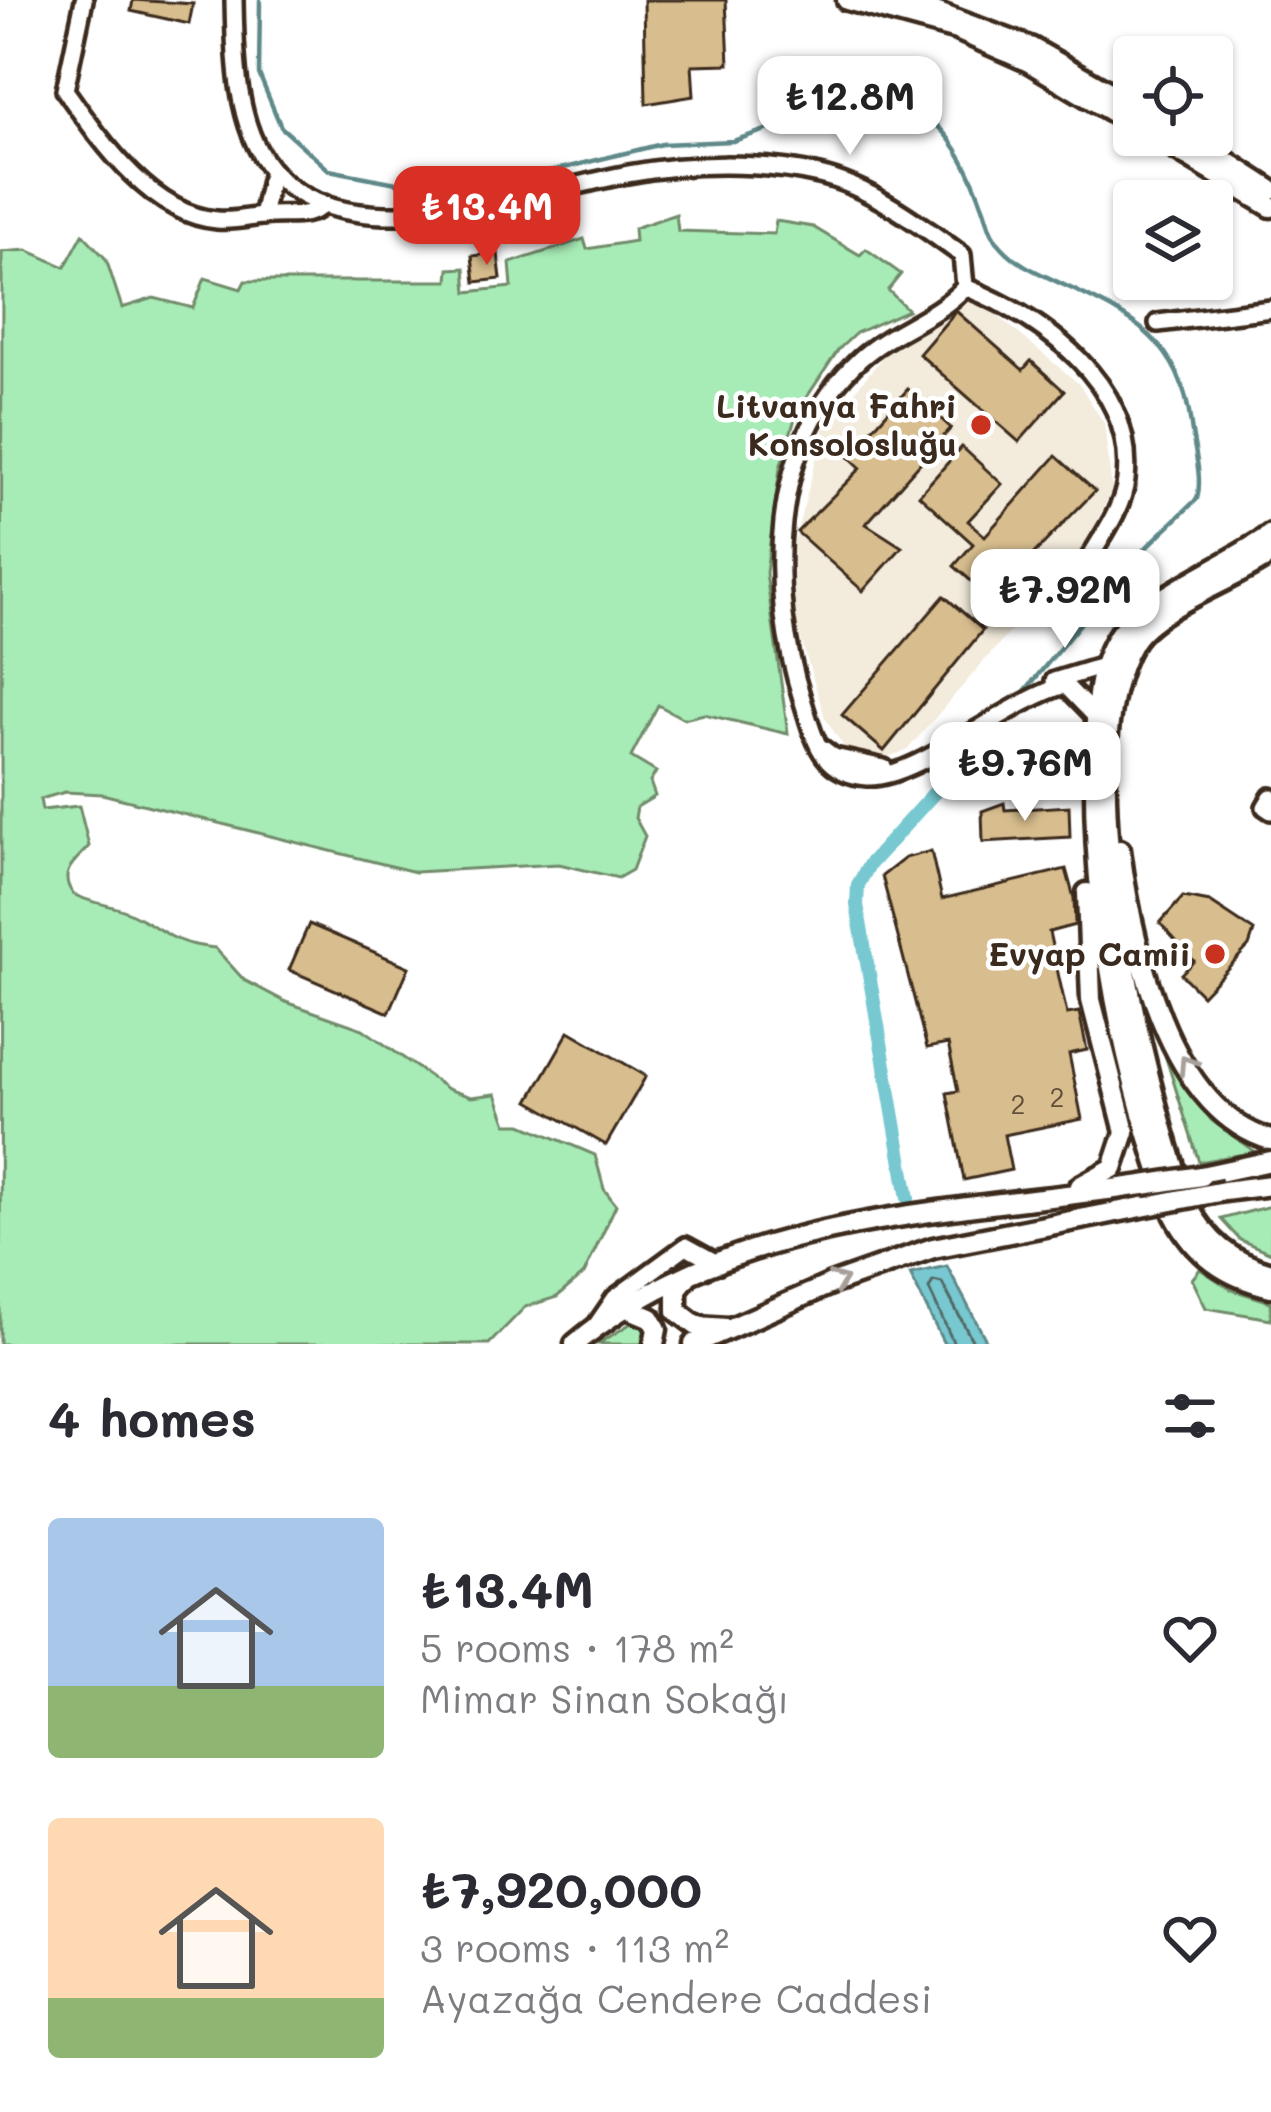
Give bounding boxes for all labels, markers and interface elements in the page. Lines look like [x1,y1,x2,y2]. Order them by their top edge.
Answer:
map controls [1113,36,1233,300]
button: locate [1113,36,1233,156]
pin: ₺12.8M [752,56,948,158]
text: ₺12.8M [784,69,916,120]
pin: ₺13.4M [389,166,585,268]
text: ₺13.4M [420,179,554,230]
button: layers [1113,180,1233,300]
place label: Litvanya Fahri Konsolosluğu [716,383,957,464]
marker: Litvanya Fahri Konsolosluğu [968,412,994,438]
pin: ₺7.92M [967,549,1163,651]
text: ₺7.92M [998,562,1132,613]
pin: ₺9.76M [927,722,1123,824]
text: ₺9.76M [957,735,1093,786]
place label: Evyap Camii [988,931,1191,975]
marker: Evyap Camii [1202,941,1228,967]
one-way arrow [1179,1055,1201,1077]
house number: 2 [1049,1079,1065,1114]
house number: 2 [1010,1086,1026,1121]
one-way arrow [828,1271,849,1295]
text: 4 homes [48,1383,256,1450]
icon: filters [1157,1383,1223,1449]
text: ₺13.4M [420,1554,594,1621]
icon: home [144,1566,288,1710]
icon: heart [1157,1605,1223,1671]
text: 5 rooms · 178 m² [420,1621,734,1672]
text: Mimar Sinan Sokağı [420,1672,789,1723]
text: ₺7,920,000 [420,1854,702,1921]
icon: home [144,1866,288,2010]
icon: heart [1157,1905,1223,1971]
text: 3 rooms · 113 m² [420,1921,729,1972]
text: Ayazağa Cendere Caddesi [420,1972,932,2023]

